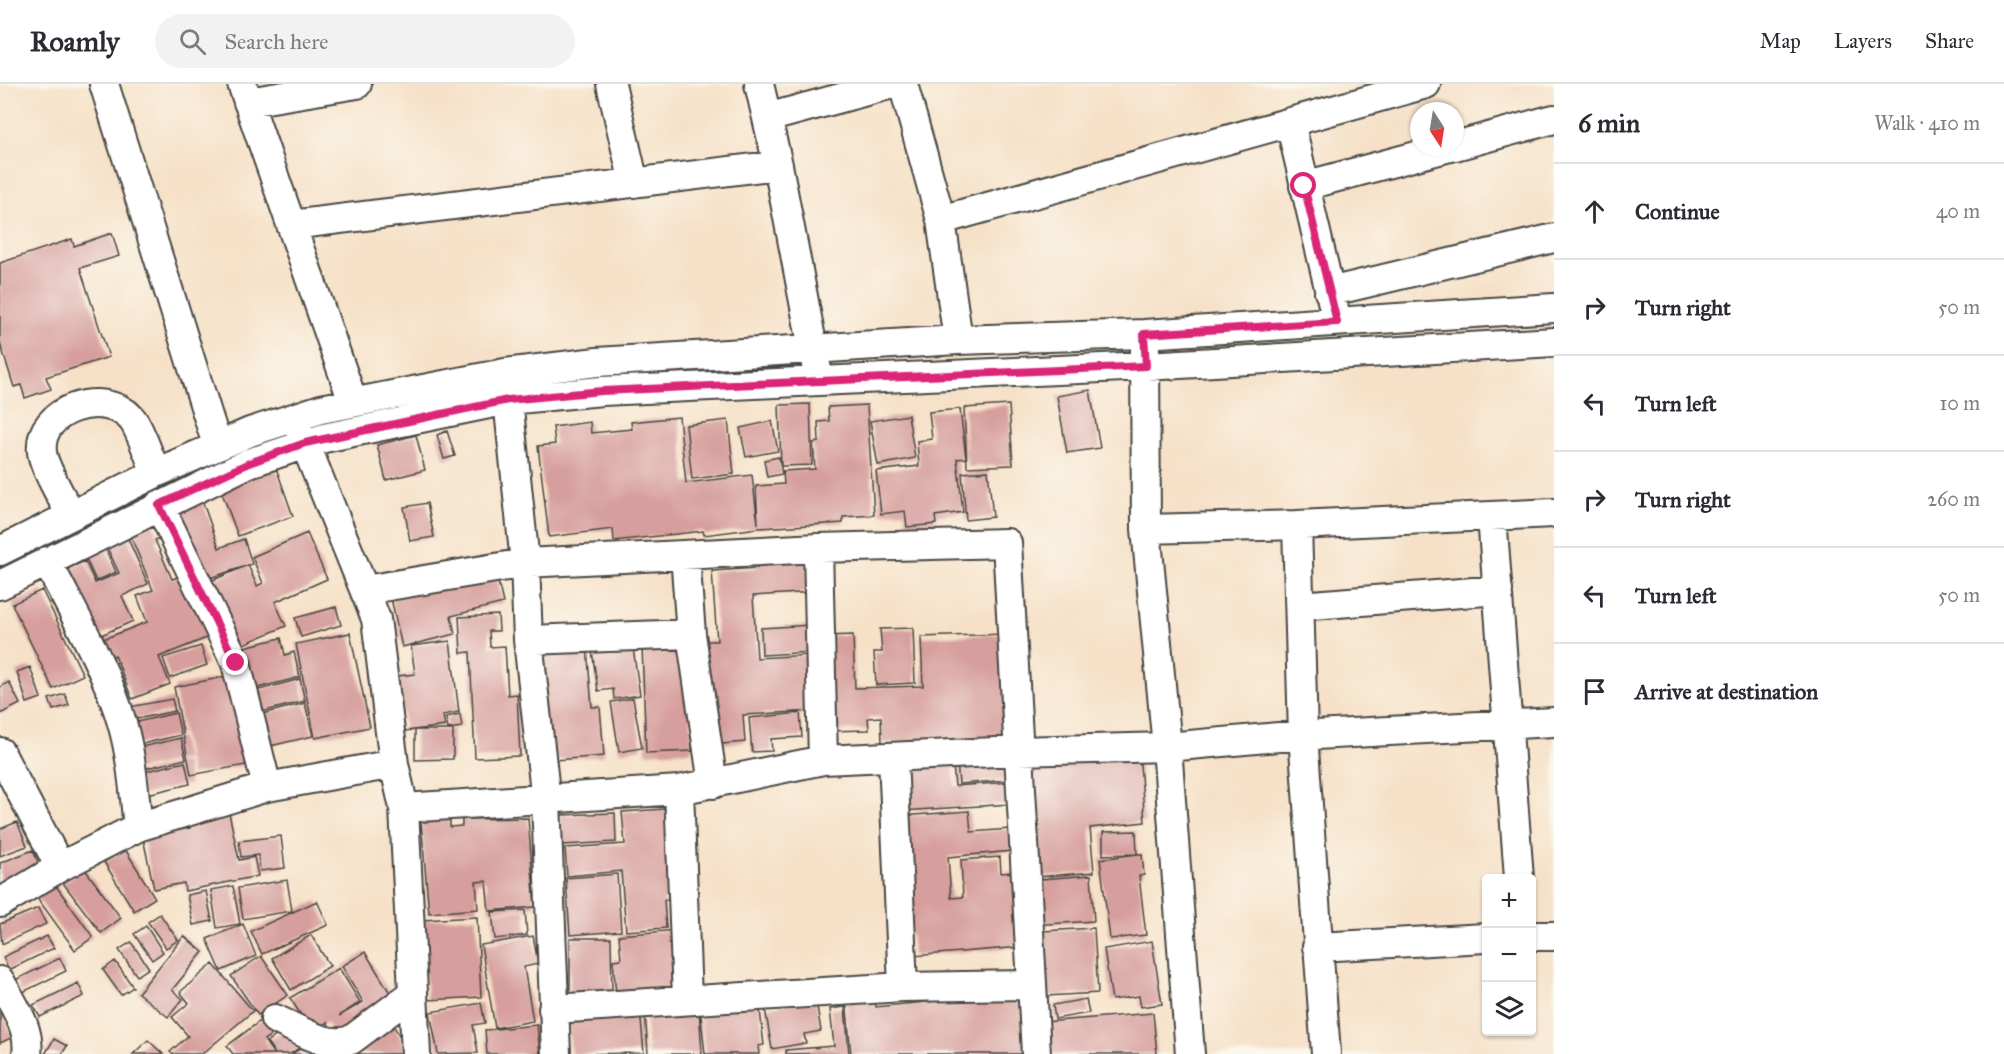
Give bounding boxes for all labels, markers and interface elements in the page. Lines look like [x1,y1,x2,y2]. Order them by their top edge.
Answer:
search box [155,14,575,68]
text: Roamly [30,24,119,59]
icon: search [176,25,209,58]
text: Search here [224,28,328,55]
text: Map [1760,28,1801,54]
text: Layers [1834,28,1892,54]
text: Share [1925,28,1974,54]
north arrow [1410,102,1464,156]
text: 6 min [1578,107,1640,139]
text: Walk · 410 m [1874,111,1980,135]
route start [1290,172,1316,198]
icon: ahead [1578,195,1611,228]
text: Continue [1635,198,1720,225]
text: 40 m [1936,199,1980,223]
icon: right [1578,291,1611,324]
text: Turn right [1635,294,1731,321]
text: 50 m [1938,295,1980,319]
icon: left [1578,387,1611,420]
text: Turn left [1635,390,1717,417]
text: 10 m [1939,391,1980,415]
icon: right [1578,483,1611,516]
text: Turn right [1635,486,1731,513]
text: 260 m [1927,487,1980,511]
icon: left [1578,579,1611,612]
text: Turn left [1635,582,1717,609]
text: 50 m [1938,583,1980,607]
route end [222,649,248,675]
icon: arrive [1578,675,1611,708]
text: Arrive at destination [1635,678,1818,705]
map controls [1482,874,1536,1036]
button: + [1482,874,1536,928]
button: − [1482,928,1536,982]
button: layers [1482,982,1536,1036]

